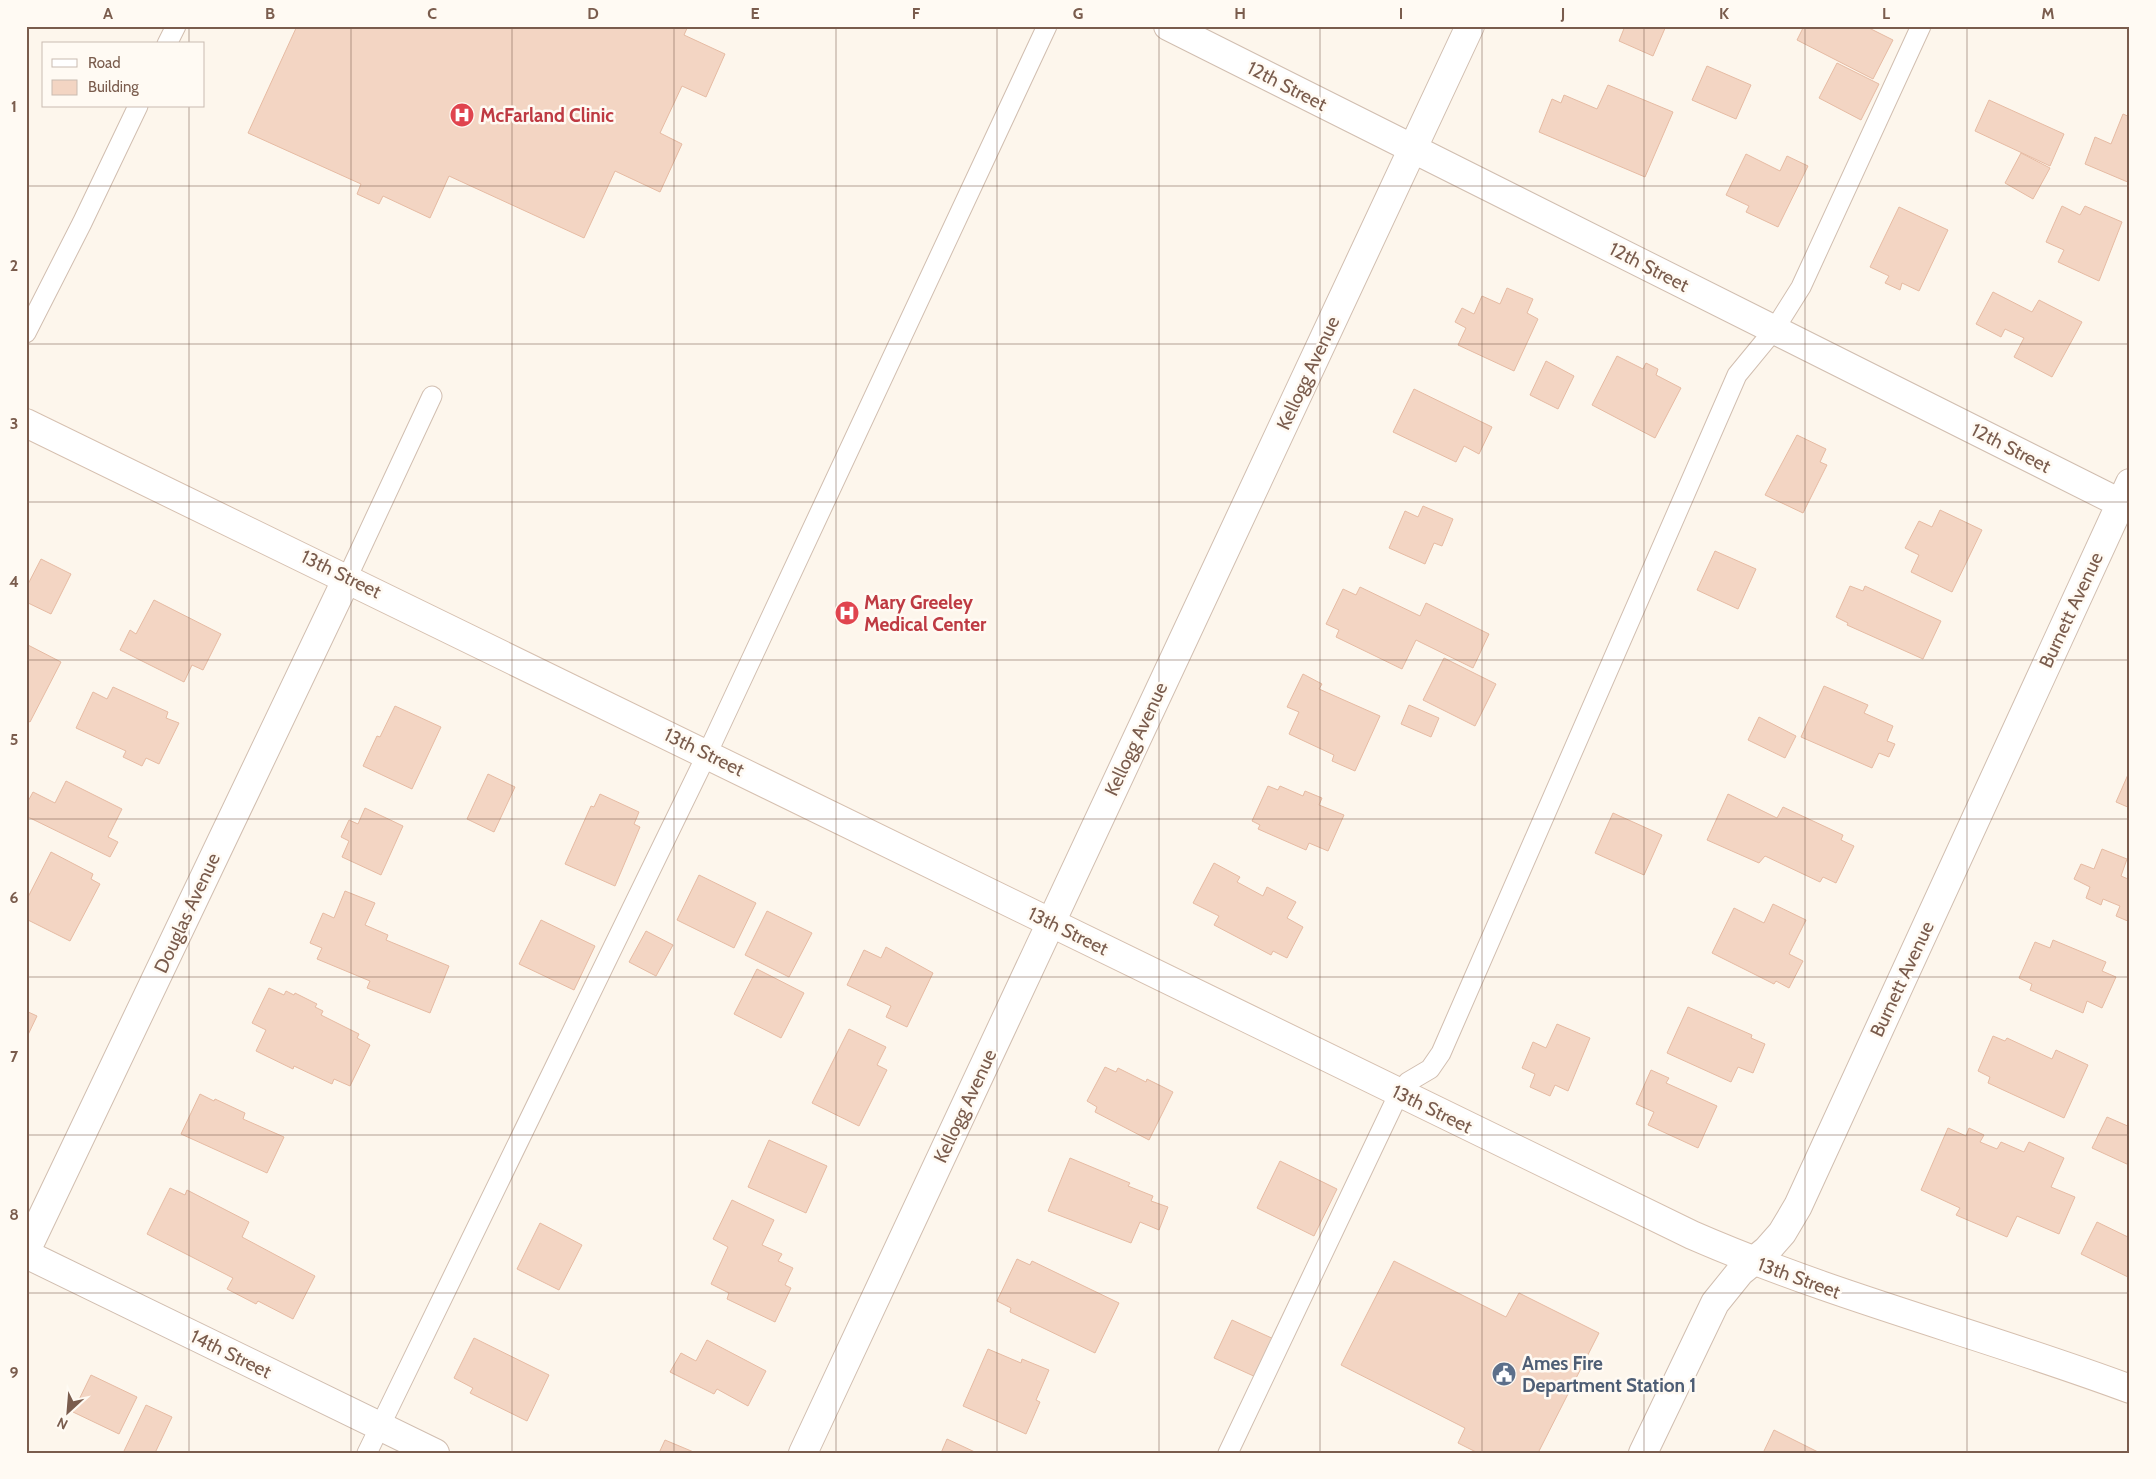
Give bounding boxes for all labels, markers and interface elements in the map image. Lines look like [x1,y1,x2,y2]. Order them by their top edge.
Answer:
text: A [103,4,113,23]
text: B [265,4,275,23]
text: C [427,4,437,23]
text: D [587,4,599,23]
text: E [750,4,760,23]
text: F [912,4,921,23]
text: G [1073,4,1083,23]
text: H [1234,4,1246,23]
text: I [1399,4,1403,23]
text: J [1560,4,1565,23]
text: K [1719,4,1729,23]
text: L [1882,4,1890,23]
text: M [2041,4,2055,23]
legend [42,42,205,108]
text: Road [88,54,121,72]
street label: 12th Street [1243,56,1331,116]
text: Building [88,78,139,96]
text: 1 [11,97,17,116]
hospital icon: McFarland Clinic [449,102,475,128]
place label: McFarland Clinic [480,104,614,127]
street label: 12th Street [1605,237,1693,297]
text: 2 [10,256,18,275]
street label: Kellogg Avenue [1272,312,1344,433]
text: 3 [10,414,18,433]
street label: 12th Street [1967,418,2055,478]
street label: 13th Street [297,545,385,604]
street label: Burnett Avenue [2034,548,2108,671]
text: 4 [9,572,19,591]
place label: Mary Greeley Medical Center [864,591,987,636]
hospital icon: Mary Greeley Medical Center [834,600,860,626]
street label: Kellogg Avenue [1100,678,1172,799]
street label: 13th Street [660,723,748,782]
text: 5 [10,730,18,749]
street label: Douglas Avenue [149,849,225,977]
text: 6 [10,888,19,907]
street label: 13th Street [1024,902,1112,961]
street label: Burnett Avenue [1865,917,1939,1040]
street label: Kellogg Avenue [929,1045,1001,1166]
text: 7 [10,1047,19,1066]
street label: 13th Street [1388,1080,1476,1139]
text: 8 [9,1205,19,1224]
street label: 13th Street [1755,1252,1844,1304]
street label: 14th Street [187,1325,276,1384]
place label: Ames Fire Department Station 1 [1522,1352,1696,1397]
public building icon: Ames Fire Department Station 1 [1491,1361,1517,1387]
text: 9 [10,1363,19,1382]
north arrow [42,1386,92,1436]
text: N [54,1413,71,1434]

